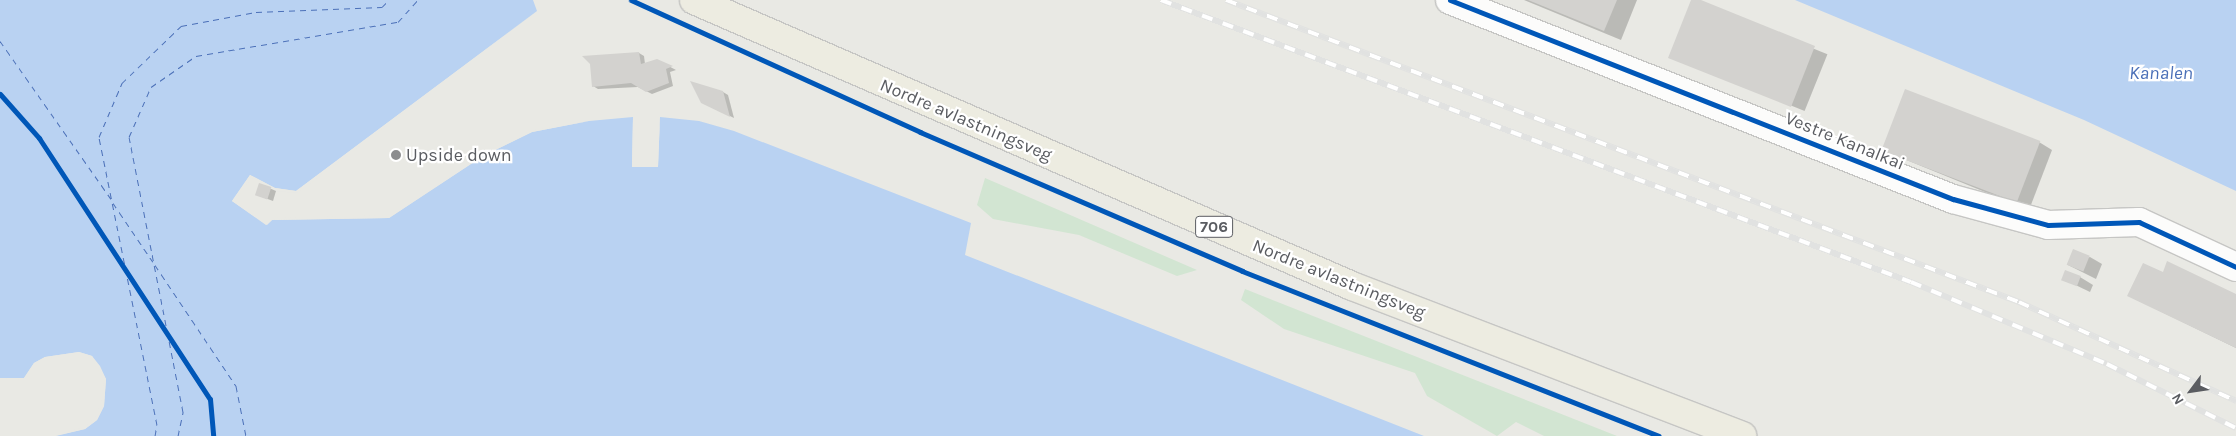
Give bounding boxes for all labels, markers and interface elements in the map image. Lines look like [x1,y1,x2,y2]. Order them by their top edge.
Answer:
water label: Kanalen [2129,63,2193,85]
street label: Nordre avlastningsveg [877,74,1055,166]
street label: Vestre Kanalkai [1782,107,1908,175]
place label: Upside down [406,144,512,166]
marker: Upside down [390,149,402,161]
road number: 706 [1194,213,1234,240]
street label: Nordre avlastningsveg [1249,234,1429,324]
north arrow [2166,366,2216,416]
text: N [2168,390,2188,408]

